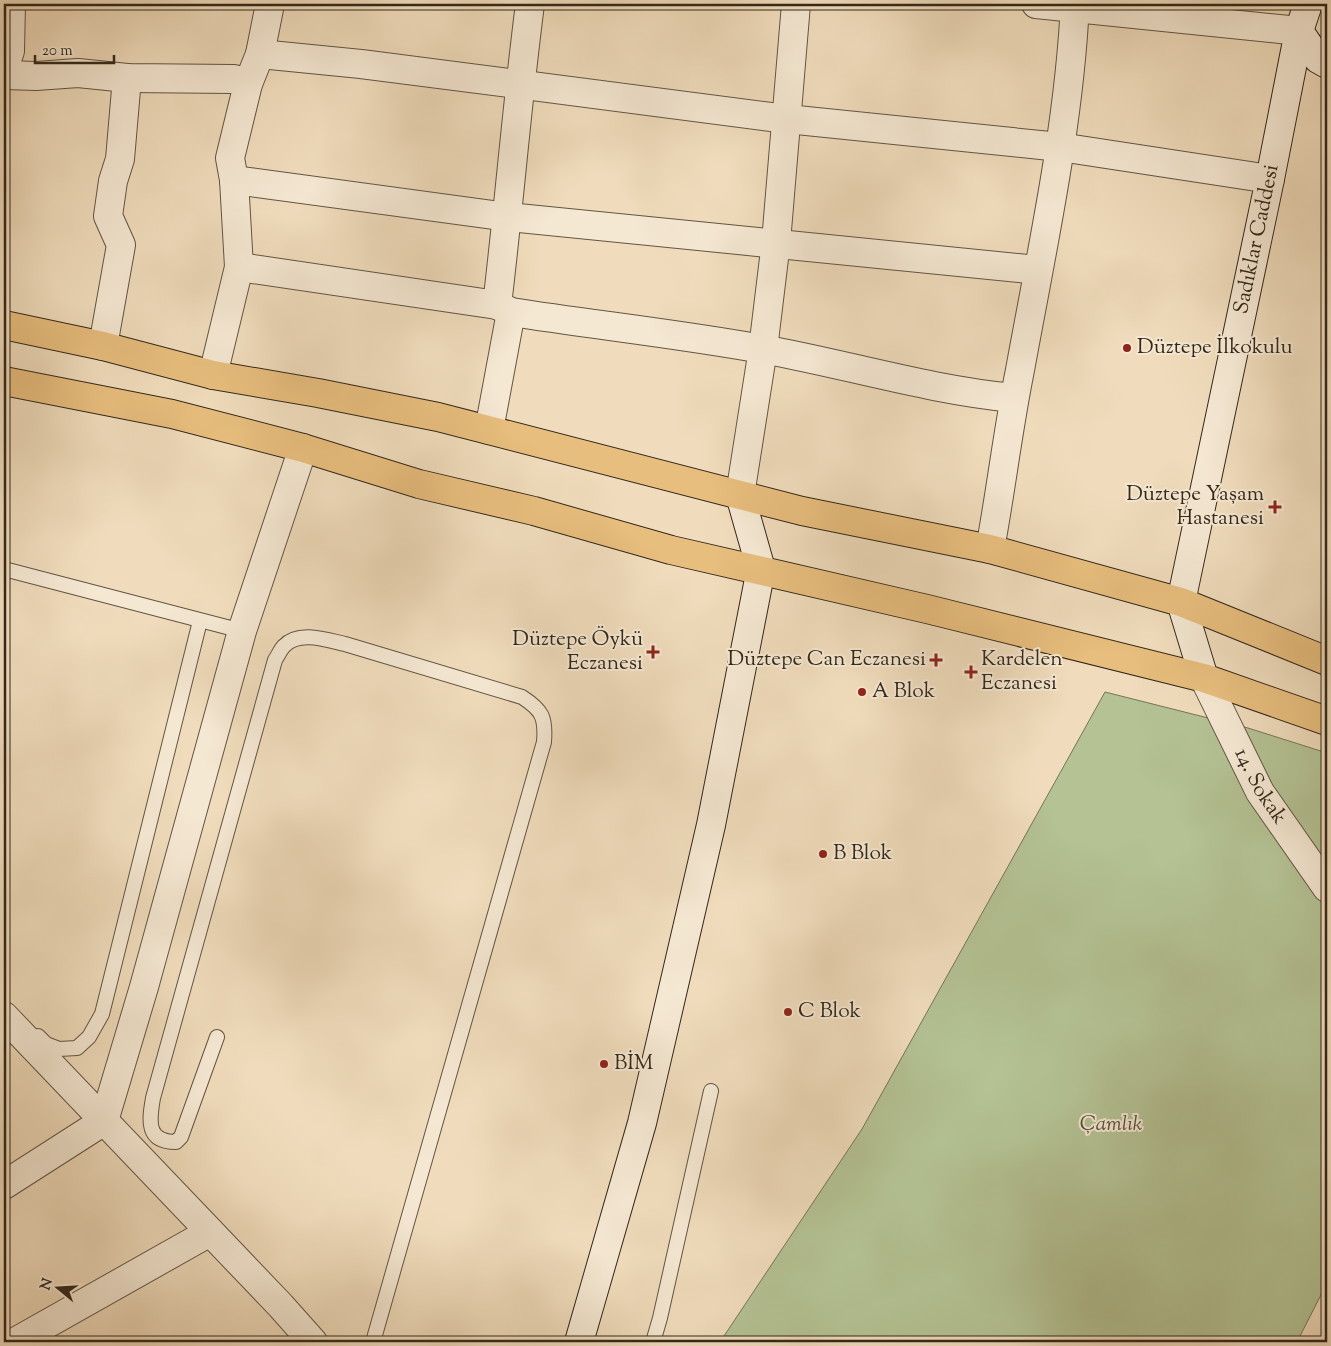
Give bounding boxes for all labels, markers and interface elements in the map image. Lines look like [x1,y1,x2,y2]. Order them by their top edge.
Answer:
scale bar [35,32,114,64]
text: 20 m [42,41,73,62]
street label: Sadıklar Caddesi [1227,162,1288,317]
place label: Düztepe İlkokulu [1137,333,1293,363]
marker: Düztepe İlkokulu [1121,342,1133,354]
place label: Düztepe Yaşam Hastanesi [1126,480,1264,534]
marker: Düztepe Yaşam Hastanesi [1268,500,1282,514]
place label: Düztepe Öykü Eczanesi [512,625,643,679]
place label: Düztepe Can Eczanesi [727,645,926,675]
place label: Kardelen Eczanesi [981,645,1063,699]
marker: Düztepe Öykü Eczanesi [647,646,659,658]
marker: Düztepe Can Eczanesi [930,654,942,666]
marker: Kardelen Eczanesi [965,666,977,678]
place label: A Blok [872,677,936,707]
marker: A Blok [856,686,868,698]
street label: 14. Sokak [1226,743,1294,831]
place label: B Blok [833,839,893,869]
marker: B Blok [817,848,829,860]
place label: C Blok [798,997,862,1027]
marker: C Blok [782,1006,794,1018]
place label: BİM [614,1049,653,1079]
marker: BİM [598,1058,610,1070]
park label: Çamlık [1080,1110,1143,1140]
north arrow [32,1264,82,1314]
text: N [36,1276,59,1293]

